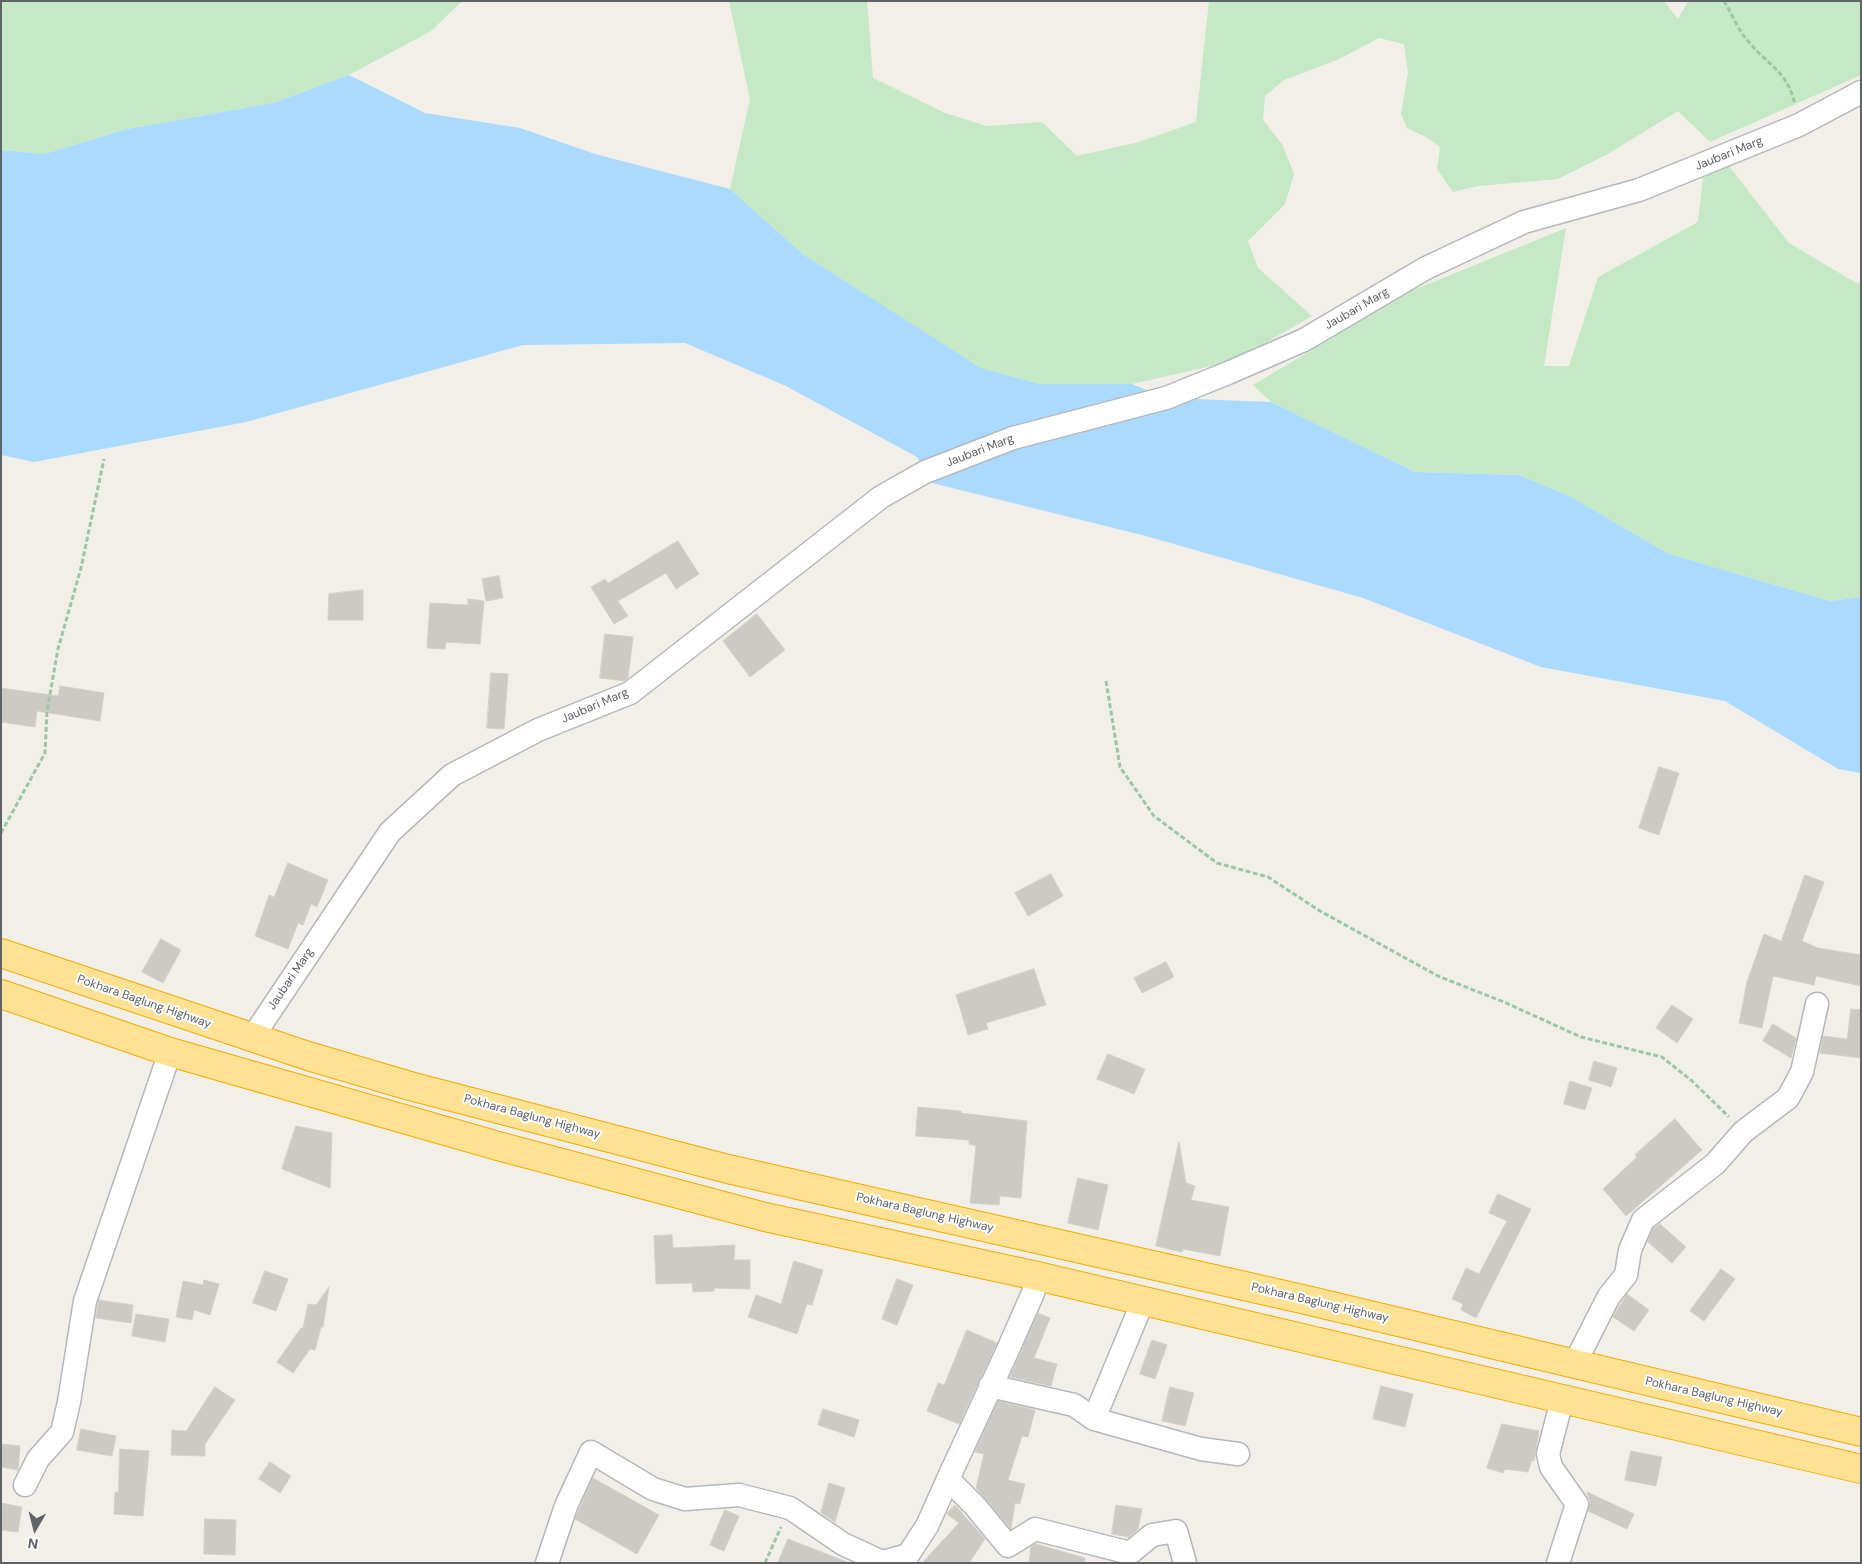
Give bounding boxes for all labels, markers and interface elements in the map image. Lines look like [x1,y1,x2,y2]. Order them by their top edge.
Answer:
street label: Jaubari Marg [1693,134,1765,174]
street label: Jaubari Marg [1322,285,1392,333]
street label: Jaubari Marg [944,431,1016,471]
street label: Jaubari Marg [559,685,631,727]
street label: Jaubari Marg [265,945,317,1013]
street label: Pokhara Baglung Highway [75,972,213,1032]
street label: Pokhara Baglung Highway [462,1092,602,1142]
street label: Pokhara Baglung Highway [855,1190,995,1236]
street label: Pokhara Baglung Highway [1250,1280,1390,1326]
street label: Pokhara Baglung Highway [1644,1374,1784,1420]
north arrow [10,1504,60,1554]
text: N [27,1534,39,1553]

